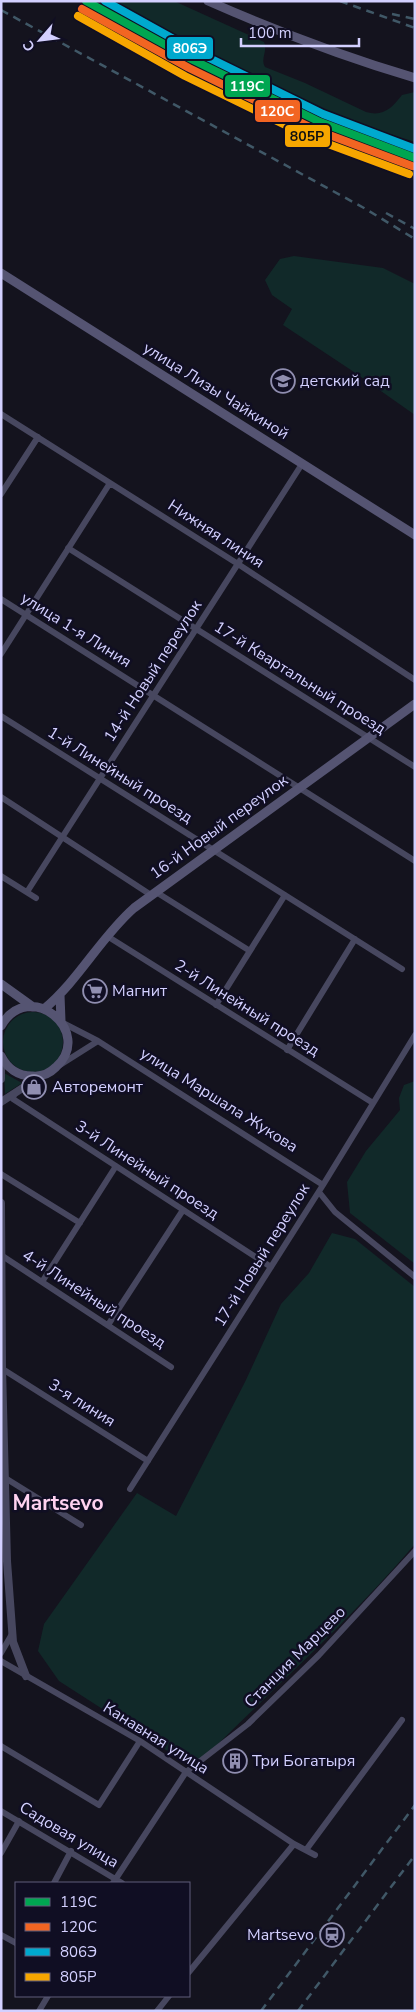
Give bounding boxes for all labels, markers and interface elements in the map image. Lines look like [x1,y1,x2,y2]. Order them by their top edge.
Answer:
north arrow [15,15,65,65]
scale bar [241,15,358,47]
text: 100 m [248,23,292,43]
line badge: 806Э [166,36,214,60]
text: С [18,37,40,55]
text: 806Э [173,39,207,58]
line badge: 119С [224,74,271,98]
text: 119С [230,77,265,96]
line badge: 120С [254,99,301,123]
text: 120С [260,102,295,121]
line badge: 805Р [284,124,331,148]
text: 805Р [290,127,324,146]
street label: улица Лизы Чайкиной [139,337,293,445]
school or university icon: детский сад [270,368,296,394]
place label: детский сад [300,370,390,392]
street label: Нижняя линия [164,495,268,573]
street label: улица 1-я Линия [17,587,135,673]
street label: 14-й Новый переулок [99,595,208,746]
street label: 17-й Квартальный проезд [210,616,391,740]
street label: 1-й Линейный проезд [43,721,197,829]
street label: 16-й Новый переулок [146,769,293,884]
street label: 2-й Линейный проезд [170,954,324,1062]
supermarket icon: Магнит [82,978,108,1004]
place label: Магнит [112,980,168,1002]
street label: улица Маршала Жукова [136,1042,302,1158]
shop icon: Авторемонт [21,1074,47,1100]
place label: Авторемонт [52,1076,144,1098]
street label: 3-й Линейный проезд [71,1115,224,1225]
street label: 17-й Новый переулок [209,1179,315,1331]
street label: 4-й Линейный проезд [18,1244,171,1354]
street label: 3-я линия [44,1374,120,1432]
district label: Martsevo [12,1489,104,1517]
street label: Станция Марцево [239,1601,351,1713]
street label: Канавная улица [99,1697,213,1779]
building icon: Три Богатыря [222,1748,248,1774]
place label: Три Богатыря [252,1750,355,1772]
street label: Садовая улица [15,1797,123,1873]
legend [15,1882,190,1997]
text: 119С [60,1892,97,1912]
text: 120С [60,1917,97,1937]
station icon: Martsevo [319,1922,345,1948]
place label: Martsevo [247,1924,314,1946]
text: 806Э [60,1942,97,1962]
text: 805Р [60,1967,97,1987]

